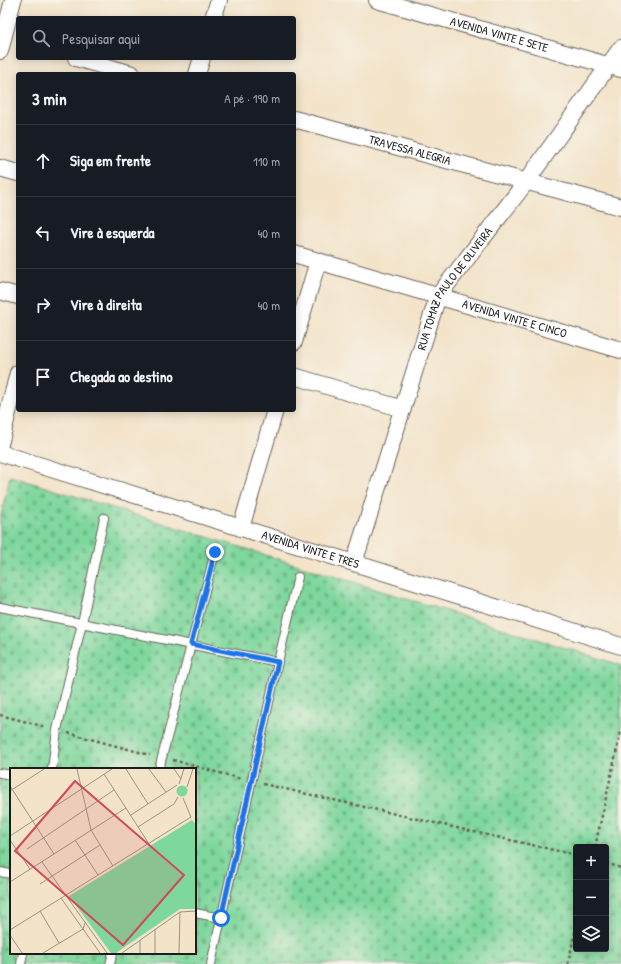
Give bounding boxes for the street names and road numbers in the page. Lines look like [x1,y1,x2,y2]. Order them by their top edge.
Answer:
street label: AVENIDA VINTE E SETE [448,12,551,56]
street label: TRAVESSA ALEGRIA [367,131,453,169]
street label: RUA TOMAZ PAULO DE OLIVEIRA [412,223,496,352]
street label: AVENIDA VINTE E CINCO [460,295,569,342]
street label: AVENIDA VINTE E TRES [260,526,362,572]

